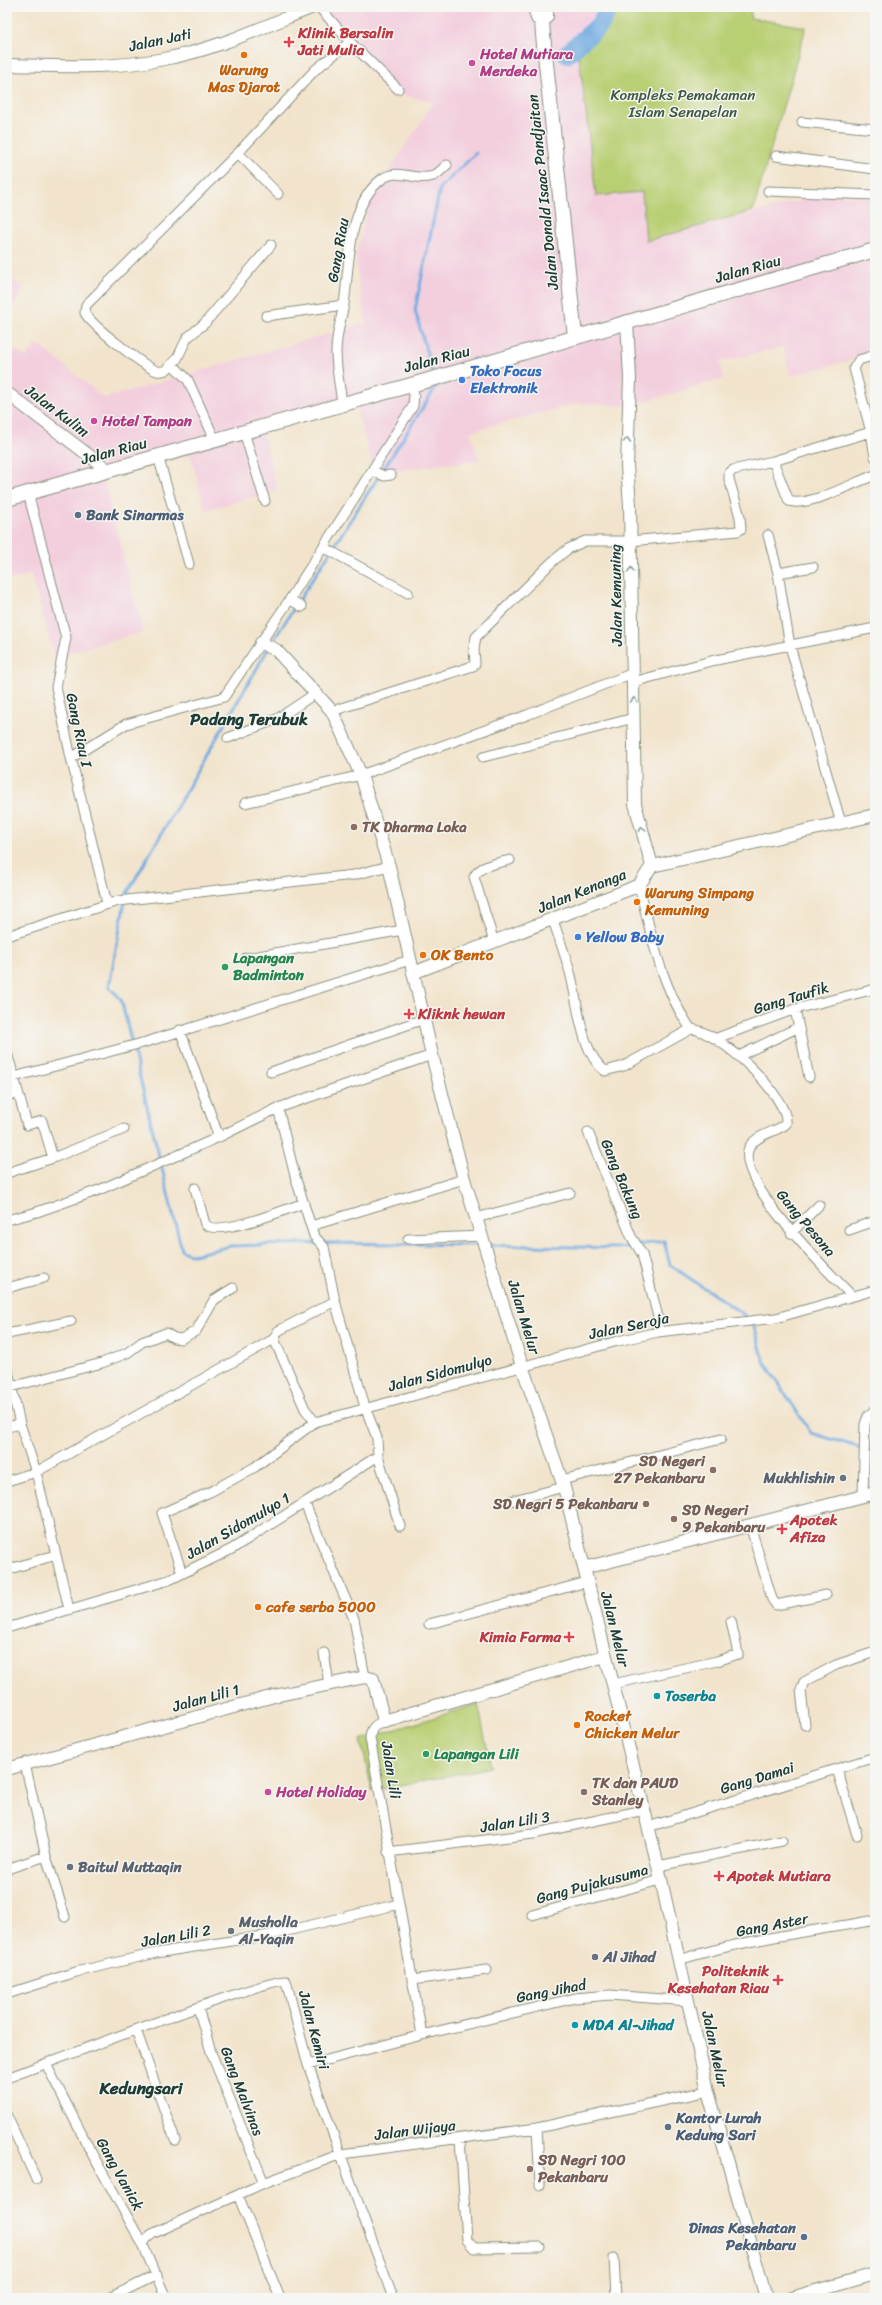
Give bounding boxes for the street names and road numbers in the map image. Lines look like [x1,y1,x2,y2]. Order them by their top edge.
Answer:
street label: Jalan Jati [125,21,194,59]
street label: Jalan Donald Isaac Pandjaitan [520,93,566,292]
street label: Gang Riau [320,216,356,284]
street label: Jalan Riau [711,247,784,291]
street label: Jalan Riau [400,338,473,381]
street label: Jalan Kulim [18,377,95,444]
street label: Jalan Riau [77,430,150,473]
street label: Jalan Kemuning [602,544,630,647]
street label: Gang Riau I [58,691,100,770]
street label: Jalan Kenanga [533,861,631,921]
street label: Gang Taufik [750,974,832,1022]
street label: Gang Bakung [593,1135,651,1224]
street label: Gang Pesona [770,1183,843,1263]
street label: Jalan Melur [500,1275,548,1358]
street label: Jalan Seroja [586,1305,672,1347]
street label: Jalan Sidomulyo [384,1347,495,1400]
street label: Jalan Sidomulyo 1 [180,1486,295,1567]
street label: Jalan Melur [593,1588,637,1670]
street label: Jalan Lili 1 [169,1677,242,1720]
street label: Jalan Lili [373,1738,408,1801]
street label: Gang Damai [717,1754,798,1802]
street label: Jalan Lili 3 [477,1804,552,1840]
street label: Gang Pujakusuma [533,1856,651,1911]
street label: Gang Aster [734,1905,811,1945]
street label: Jalan Lili 2 [138,1917,213,1955]
street label: Gang Jihad [514,1971,589,2011]
street label: Jalan Kemiri [291,1987,337,2073]
street label: Jalan Melur [694,2008,736,2090]
street label: Gang Malvinas [213,2042,271,2140]
street label: Jalan Wijaya [372,2112,457,2148]
street label: Gang Vanick [89,2132,151,2216]

